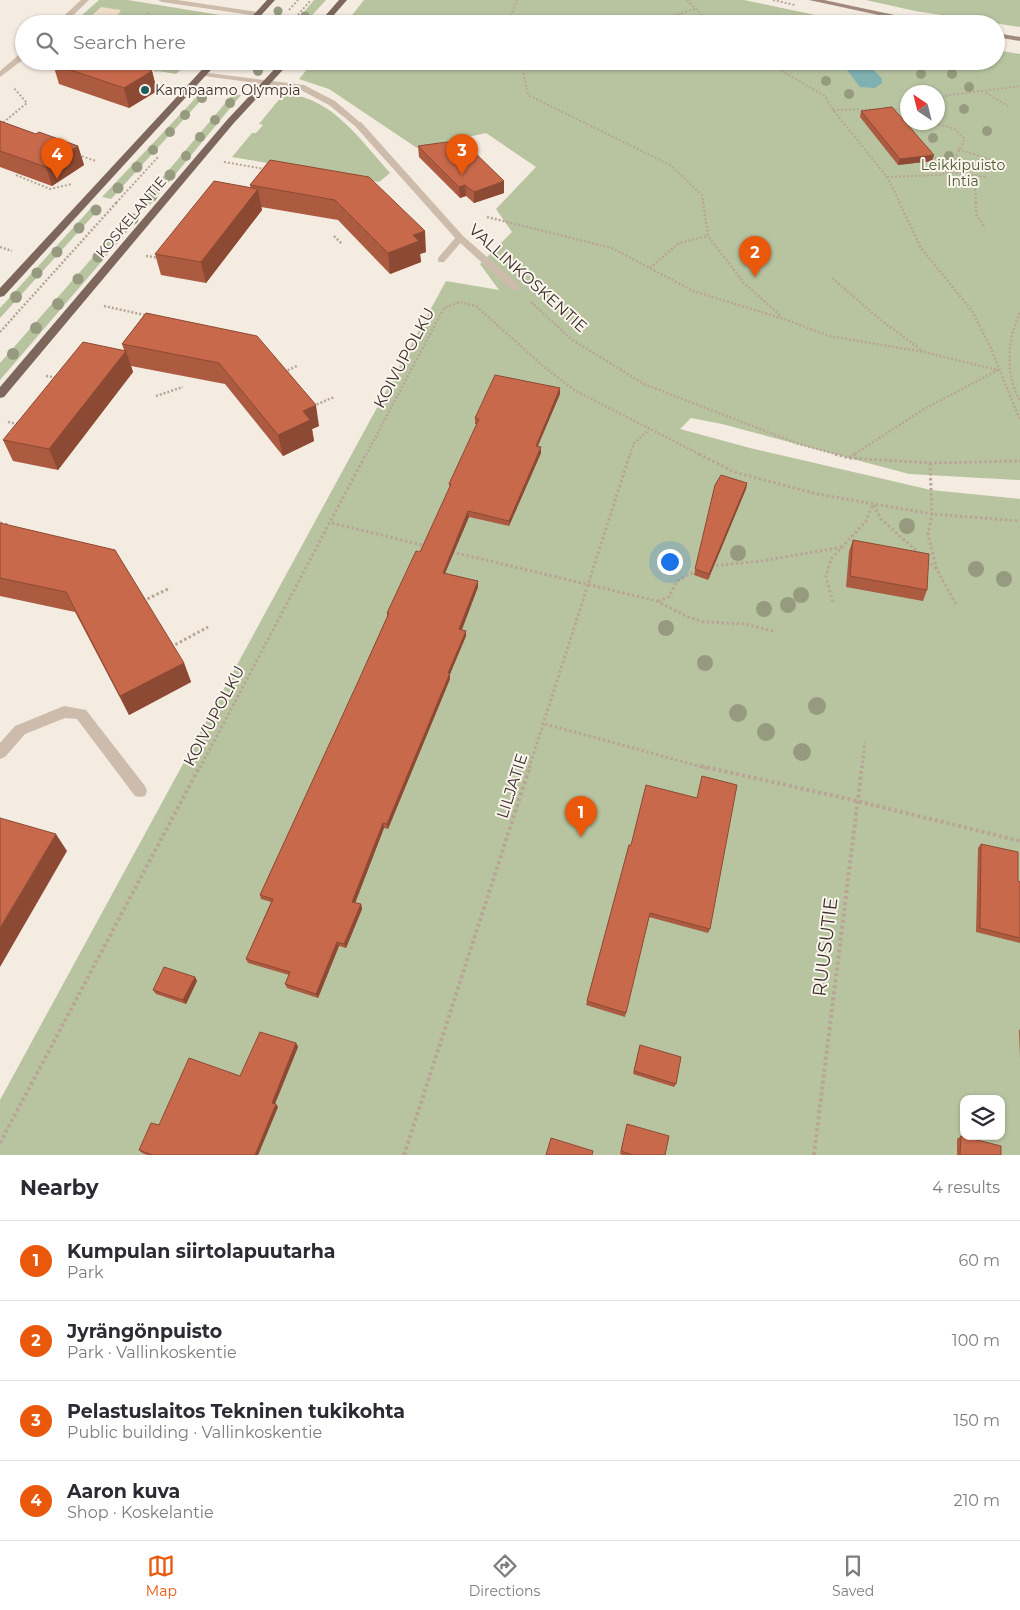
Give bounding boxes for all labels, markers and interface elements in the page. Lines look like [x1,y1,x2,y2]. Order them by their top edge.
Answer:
search box [15,15,1005,70]
icon: search [33,29,61,57]
text: Search here [73,31,186,54]
place label: Kampaamo Olympia [155,81,301,99]
marker: Kampaamo Olympia [139,84,151,96]
north arrow [900,85,945,130]
pin: 3 [446,134,478,175]
pin: 4 [41,138,73,179]
park label: Leikkipuisto Intia [921,156,1005,190]
street label: KOSKELANTIE [92,173,170,261]
street label: VALLINKOSKENTIE [465,220,591,336]
pin: 2 [739,236,771,277]
street label: KOIVUPOLKU [370,305,438,411]
your location [657,549,683,575]
street label: KOIVUPOLKU [180,663,248,769]
street label: LILJATIE [493,751,531,821]
pin: 1 [565,796,597,837]
street label: RUUSUTIE [808,896,842,998]
map controls [960,1095,1005,1140]
button: layers [960,1095,1005,1140]
text: Nearby [20,1175,99,1200]
text: 4 results [932,1178,1000,1197]
text: Kumpulan siirtolapuutarha [67,1240,336,1263]
text: 1 [33,1251,39,1270]
text: 60 m [958,1251,1000,1270]
text: Park [67,1263,104,1282]
text: Jyrängönpuisto [67,1320,222,1343]
text: 2 [31,1331,41,1350]
text: 100 m [952,1331,1000,1350]
text: Park · Vallinkoskentie [67,1343,237,1362]
text: Pelastuslaitos Tekninen tukikohta [67,1400,405,1423]
text: 3 [31,1411,41,1430]
text: 150 m [953,1411,1000,1430]
text: Public building · Vallinkoskentie [67,1423,322,1442]
text: Aaron kuva [67,1480,180,1503]
text: 4 [30,1491,42,1510]
text: 210 m [953,1491,1000,1510]
text: Shop · Koskelantie [67,1503,214,1522]
tab: Map [146,1552,177,1600]
tab: Directions [469,1552,540,1600]
tab: Saved [832,1552,874,1600]

